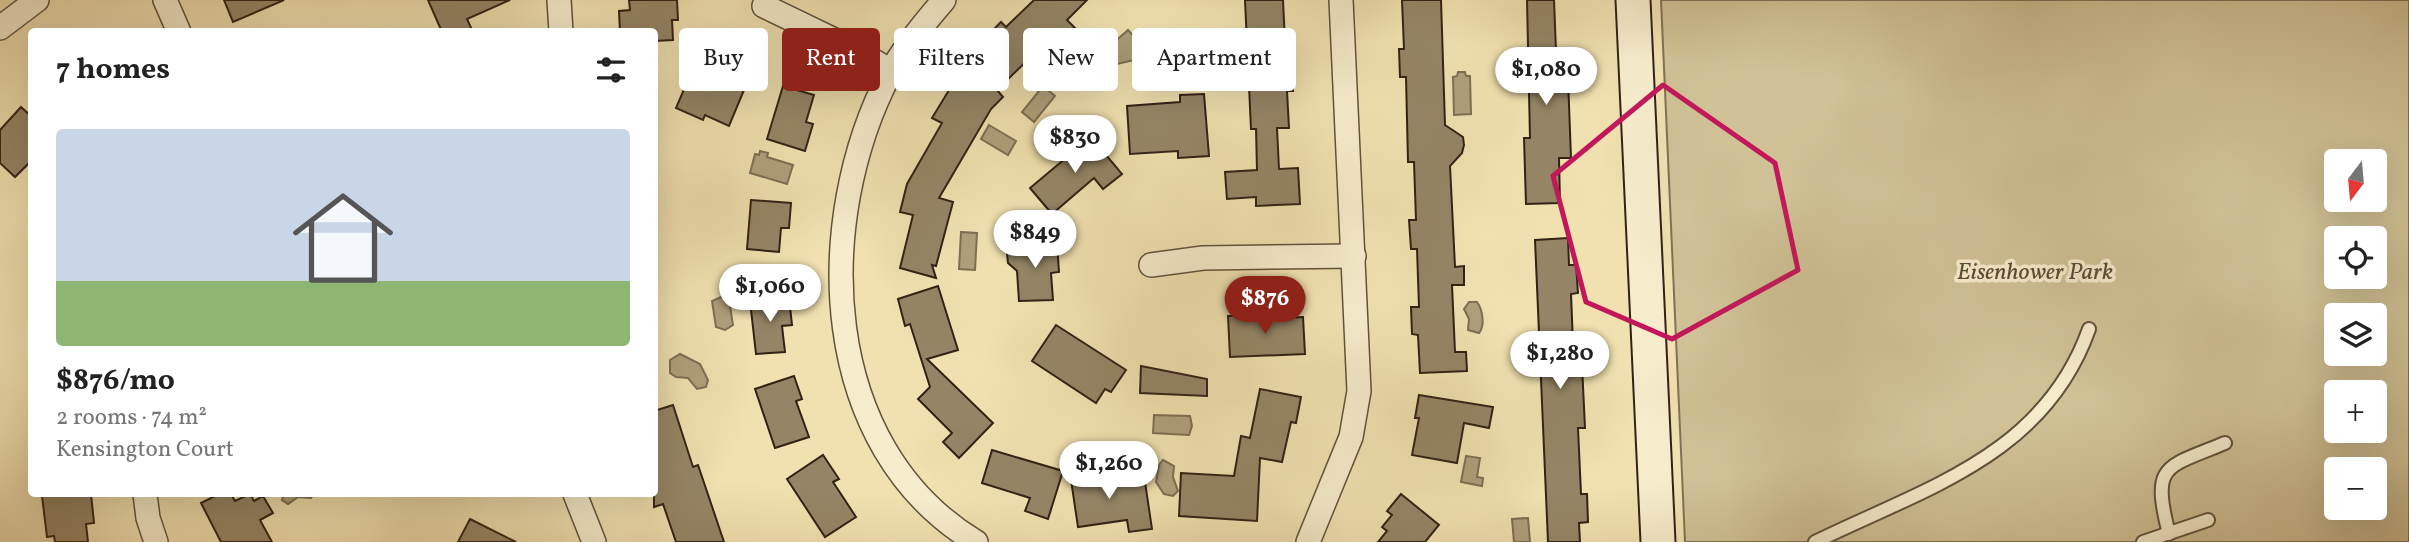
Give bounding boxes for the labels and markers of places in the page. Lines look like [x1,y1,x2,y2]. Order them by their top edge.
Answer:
pin: $1,080 [1489,48,1603,107]
pin: $830 [1034,116,1116,175]
pin: $849 [994,210,1076,270]
pin: $1,060 [713,264,827,324]
pin: $876 [1224,276,1306,336]
pin: $1,280 [1503,332,1617,391]
pin: $1,260 [1052,442,1166,501]

